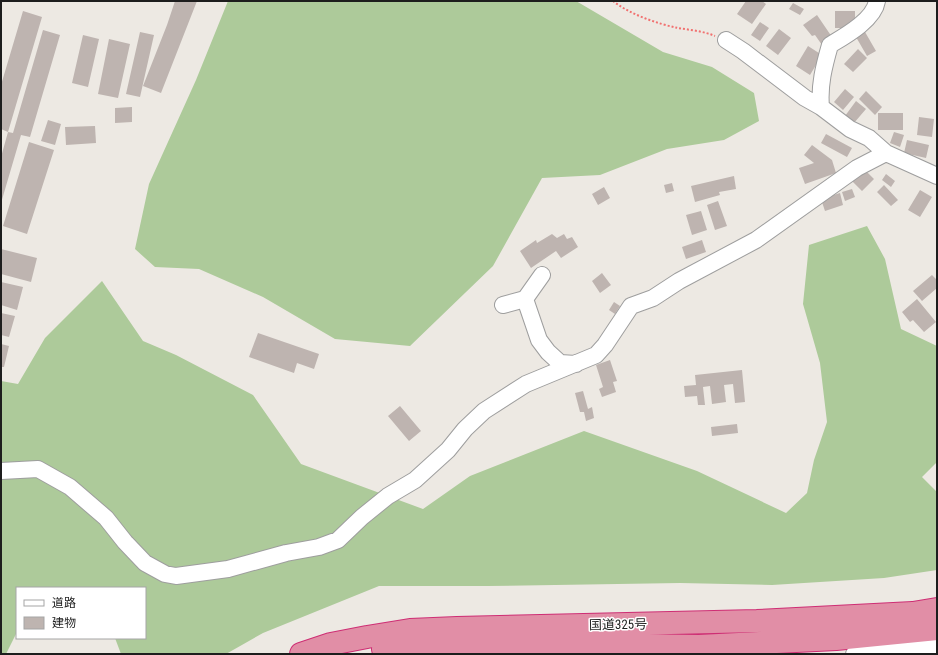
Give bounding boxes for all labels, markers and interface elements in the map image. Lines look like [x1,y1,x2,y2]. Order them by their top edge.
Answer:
legend [16,587,146,639]
text: 道路 [52,596,76,610]
text: 建物 [52,616,76,630]
street label: 国道325号 [589,616,647,633]

